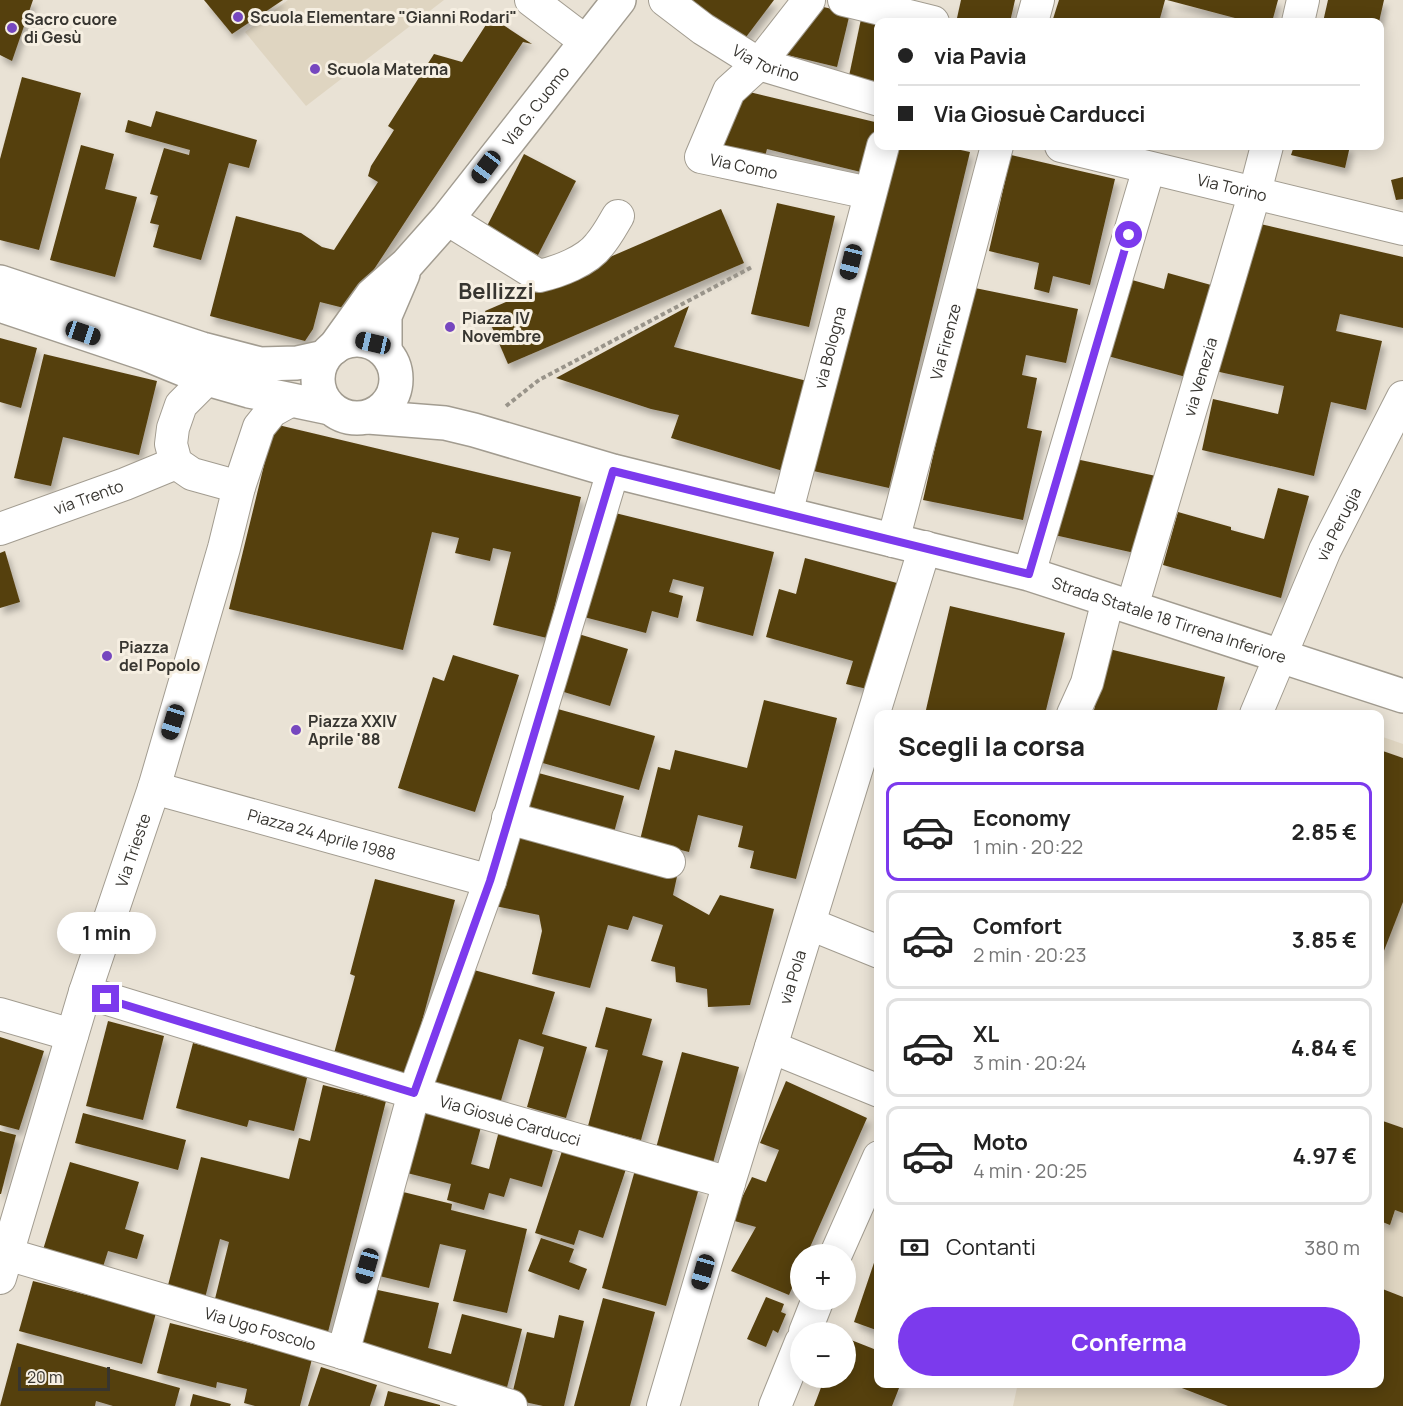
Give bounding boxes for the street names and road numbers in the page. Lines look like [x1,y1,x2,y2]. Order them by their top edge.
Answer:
street label: Via Torino [728,39,802,87]
street label: Via G. Cuomo [497,61,574,151]
street label: Via Como [708,148,780,184]
street label: Via Torino [1195,168,1269,207]
street label: Via Firenze [925,301,966,383]
street label: via Bologna [808,304,851,391]
street label: via Venezia [1178,335,1222,419]
street label: via Trento [51,475,126,520]
street label: via Perugia [1311,483,1366,565]
street label: Strada Statale 18 Tirrena Inferiore [1049,571,1289,668]
street label: Piazza 24 Aprile 1988 [245,803,398,865]
street label: Via Trieste [110,810,156,890]
street label: via Pola [774,947,811,1007]
street label: Via Giosuè Carducci [437,1090,583,1151]
street label: Via Ugo Foscolo [202,1302,319,1355]

